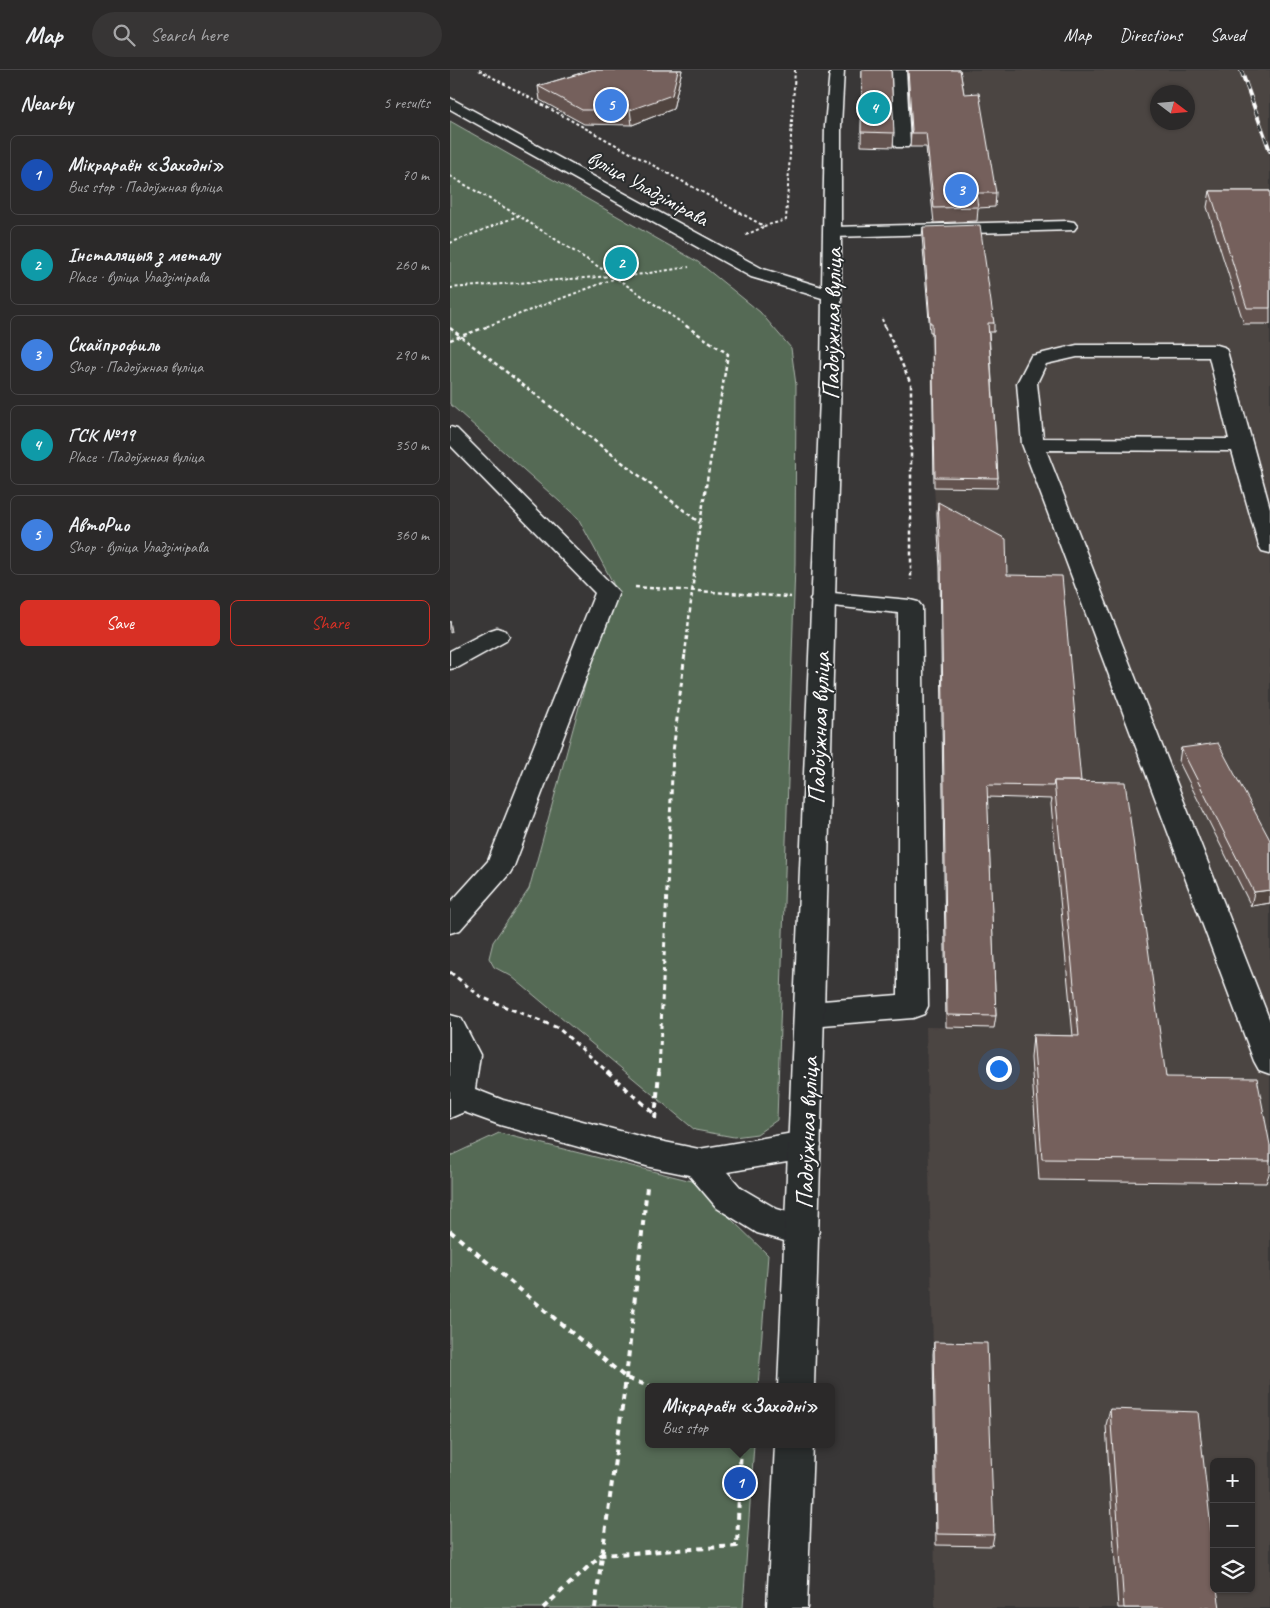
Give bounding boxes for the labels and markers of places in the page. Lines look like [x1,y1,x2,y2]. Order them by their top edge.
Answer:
pin: 5 [595,86,627,124]
pin: 4 [858,89,890,127]
pin: 3 [945,171,977,209]
pin: 2 [605,244,637,282]
pin: 1 [724,1464,756,1502]

